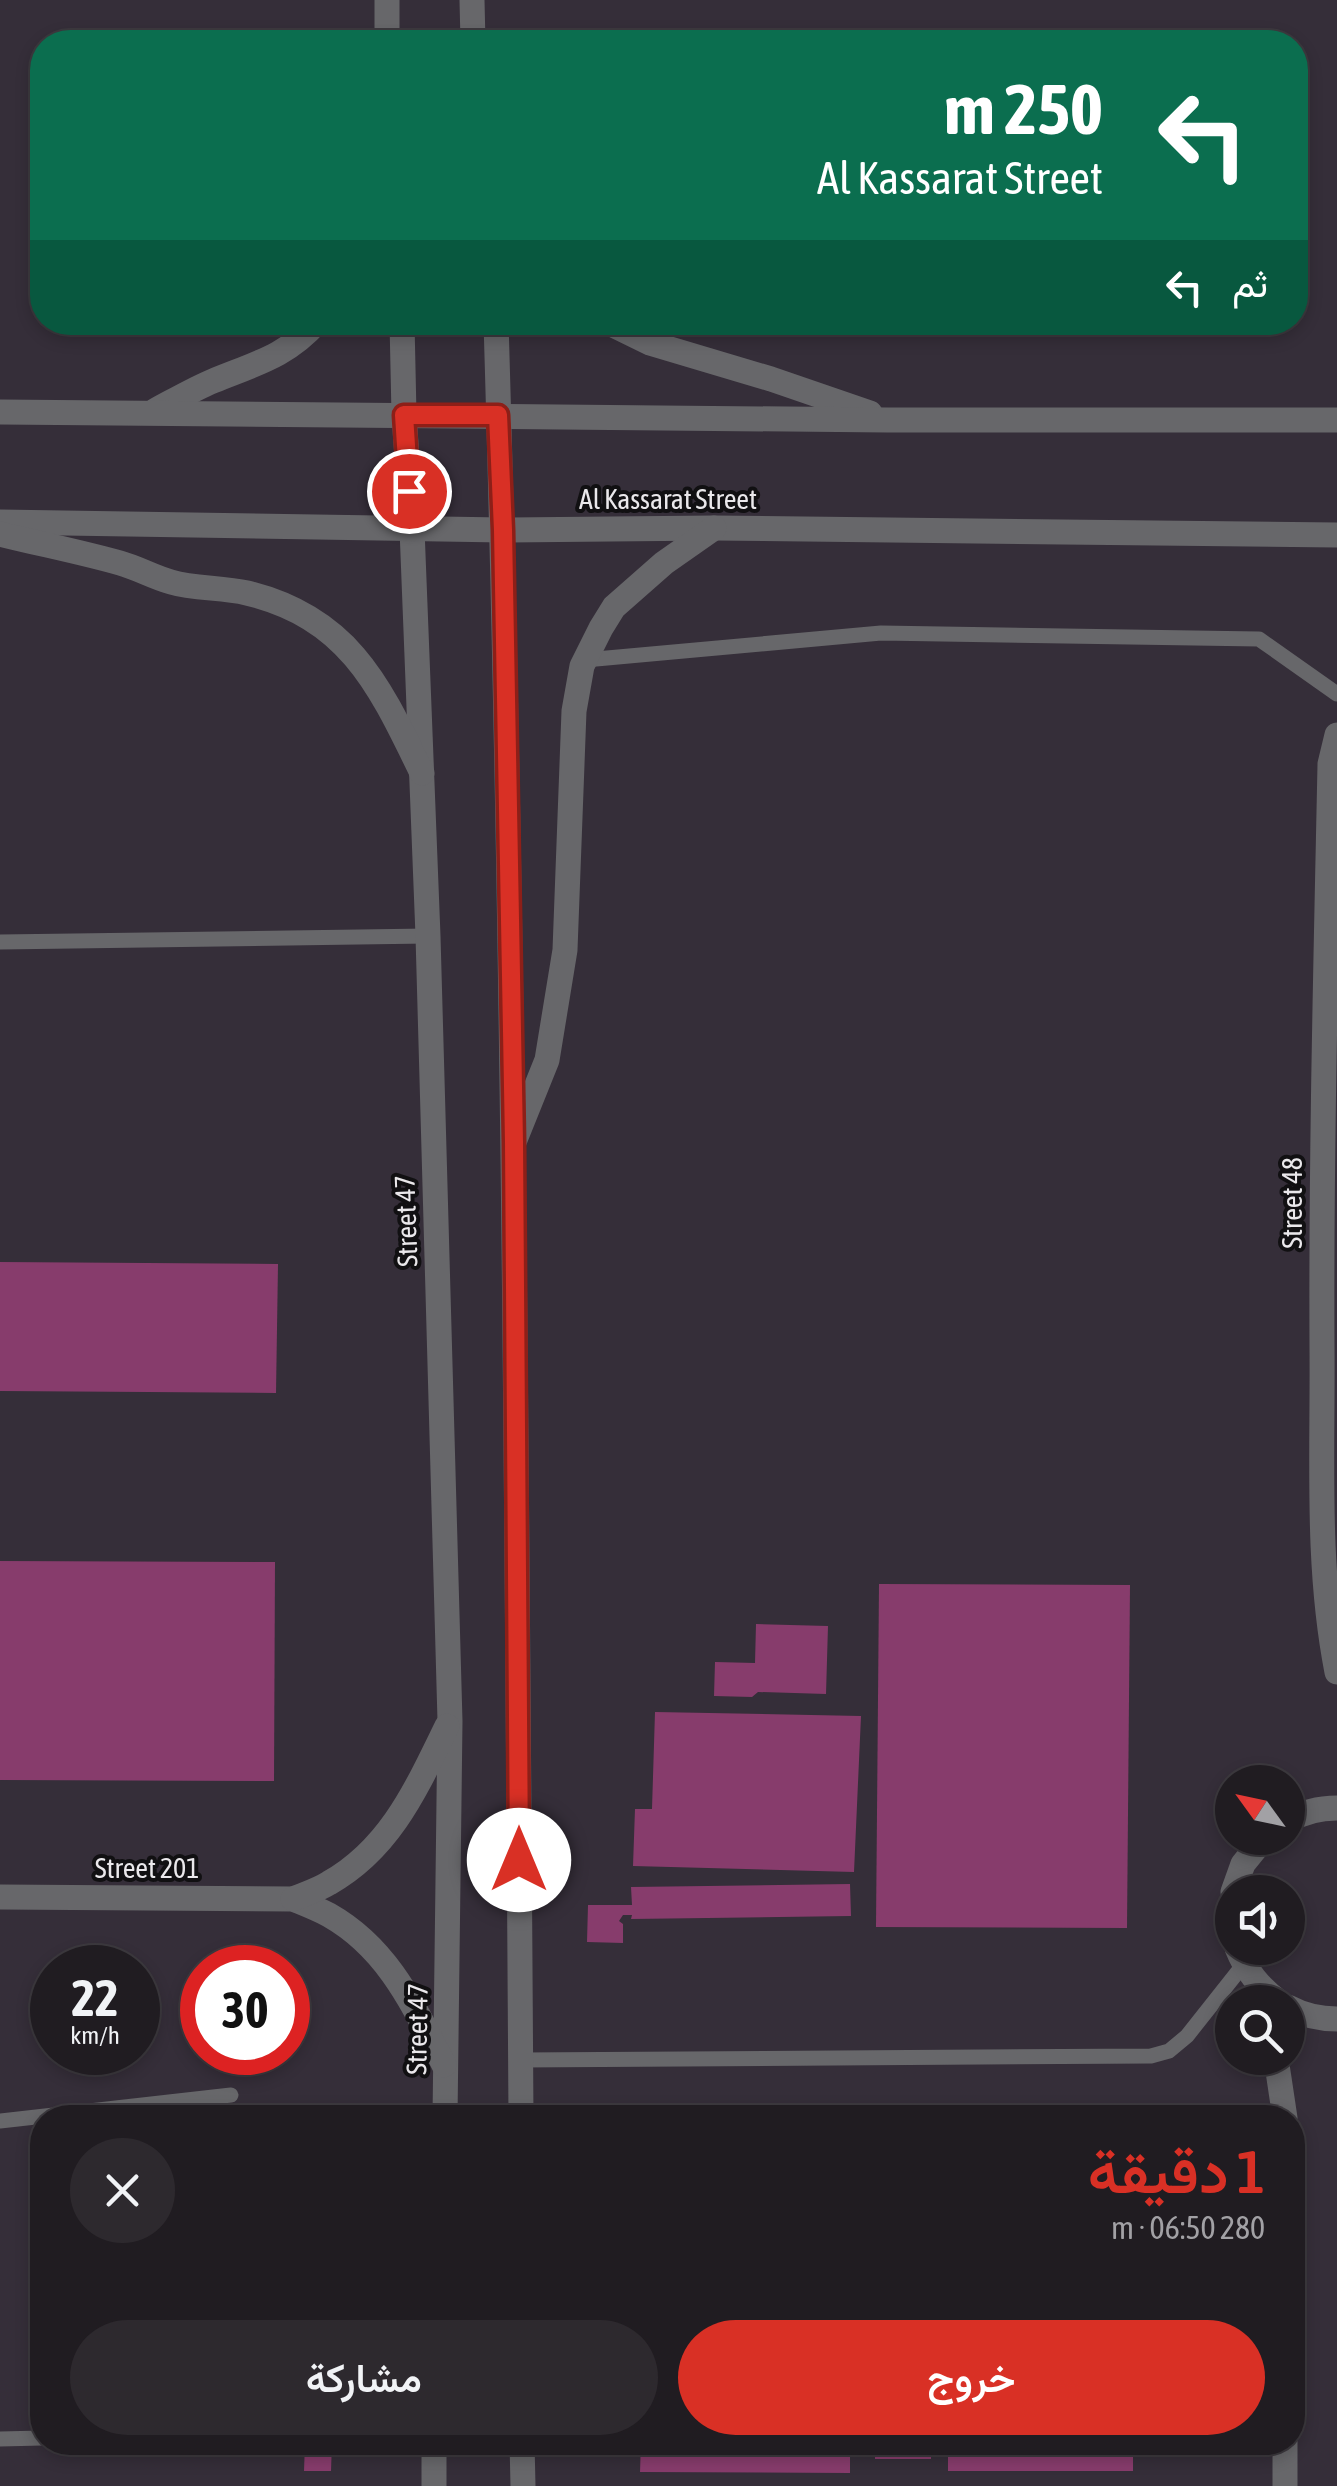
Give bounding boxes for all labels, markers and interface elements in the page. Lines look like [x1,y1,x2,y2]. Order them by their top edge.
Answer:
text: 250 m [944,69,1103,149]
icon: left [1138,70,1268,200]
text: Al Kassarat Street [817,152,1103,204]
icon: left [1157,260,1212,315]
text: ثم [1232,262,1268,305]
pin [367,449,452,534]
icon: arrive [382,464,437,519]
street label: Al Kassarat Street [579,483,757,515]
street label: Street 48 [1276,1157,1308,1249]
street label: Street 47 [388,1175,424,1267]
north arrow [1215,1765,1305,1855]
map controls [1215,1765,1305,2075]
position arrow [467,1808,571,1912]
street label: Street 201 [95,1852,199,1884]
button: sound [1215,1875,1305,1965]
speed limit sign: 30 [180,1945,310,2075]
text: 22 [71,1969,118,2027]
street label: Street 47 [400,1983,434,2075]
button: search [1215,1985,1305,2075]
text: km/h [70,2021,120,2049]
text: 1 دقيقة [1088,2137,1265,2206]
button: close [70,2138,175,2243]
text: 280 m · 06:50 [1111,2209,1265,2246]
button: مشاركة [70,2320,658,2435]
button: خروج [678,2320,1265,2435]

